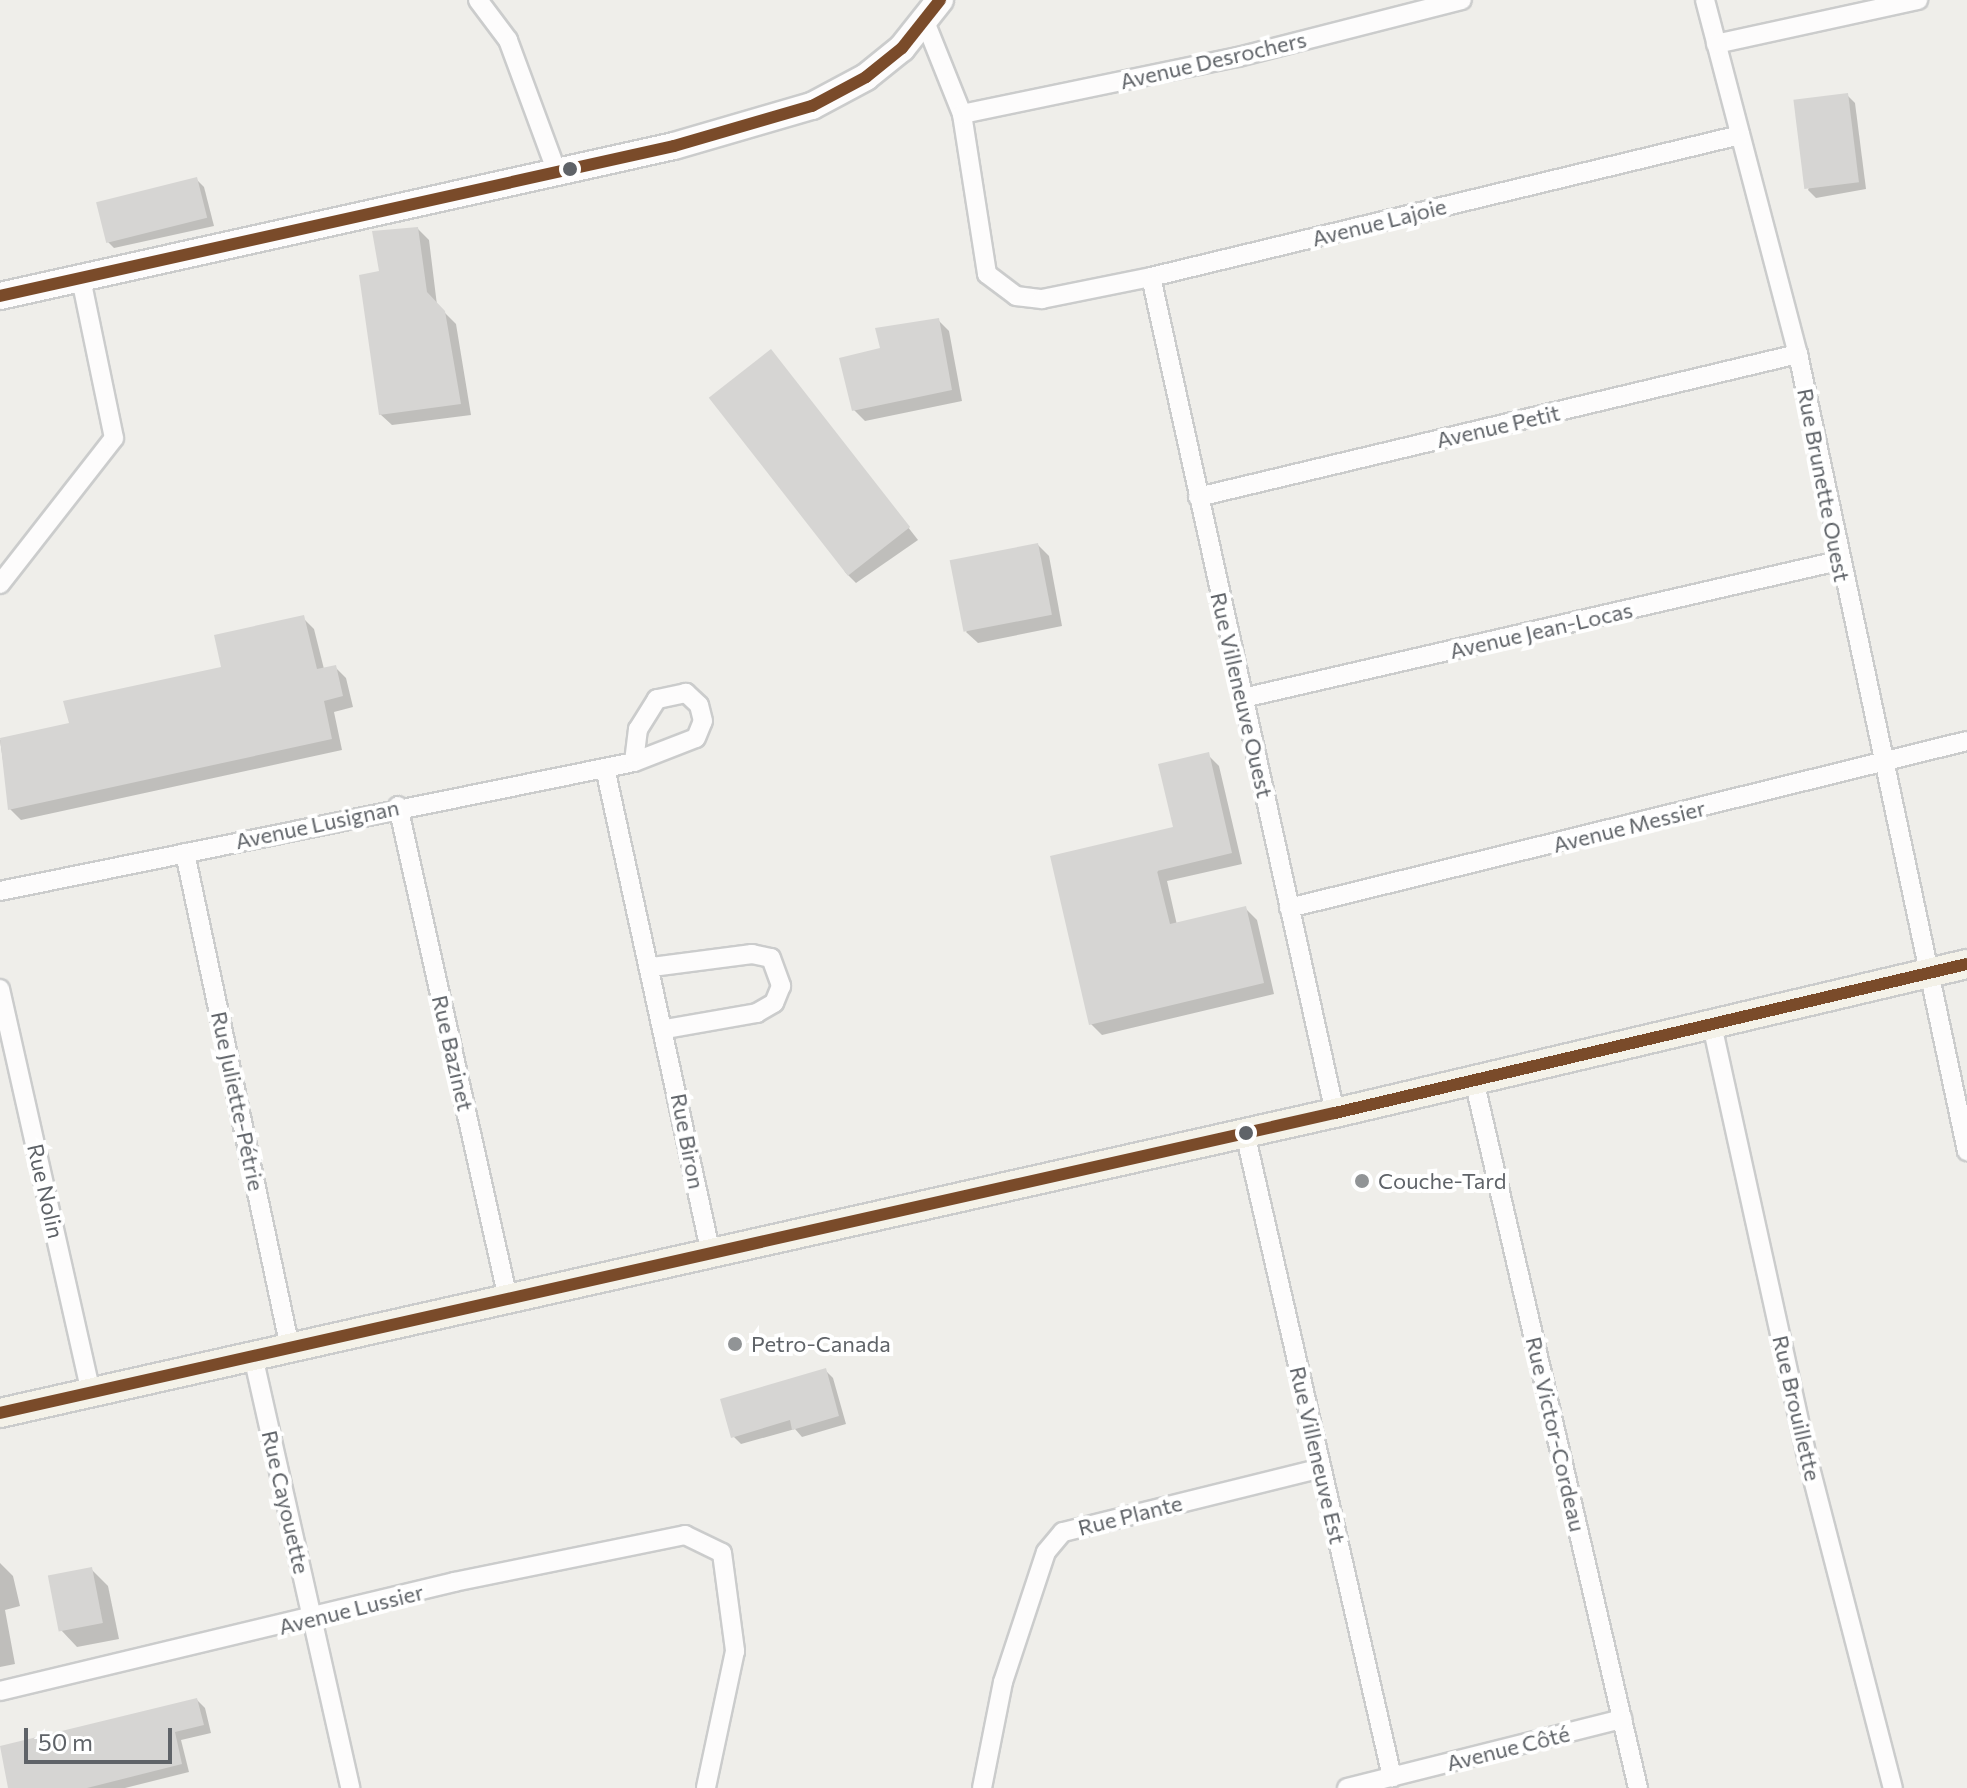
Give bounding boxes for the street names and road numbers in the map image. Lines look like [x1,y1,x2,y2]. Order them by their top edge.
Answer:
street label: Avenue Desrochers [1117,26,1309,94]
street label: Avenue Lajoie [1309,193,1449,251]
street label: Rue Brunette Ouest [1792,386,1856,584]
street label: Avenue Petit [1434,399,1562,453]
street label: Rue Villeneuve Ouest [1205,590,1279,800]
street label: Avenue Jean-Locas [1447,596,1635,664]
street label: Avenue Lusignan [233,794,401,854]
street label: Avenue Messier [1550,794,1708,858]
street label: Rue Bazinet [427,992,479,1114]
street label: Rue Juliette-Pétrie [206,1009,270,1193]
street label: Rue Biron [666,1091,710,1191]
street label: Rue Nolin [22,1141,70,1241]
street label: Rue Brouillette [1767,1333,1827,1483]
street label: Rue Victor-Cordeau [1521,1334,1591,1534]
street label: Rue Villeneuve Est [1285,1364,1351,1546]
street label: Rue Cayouette [257,1428,315,1576]
street label: Rue Plante [1075,1489,1185,1541]
street label: Avenue Lussier [276,1578,426,1640]
street label: Avenue Côté [1444,1720,1572,1776]

